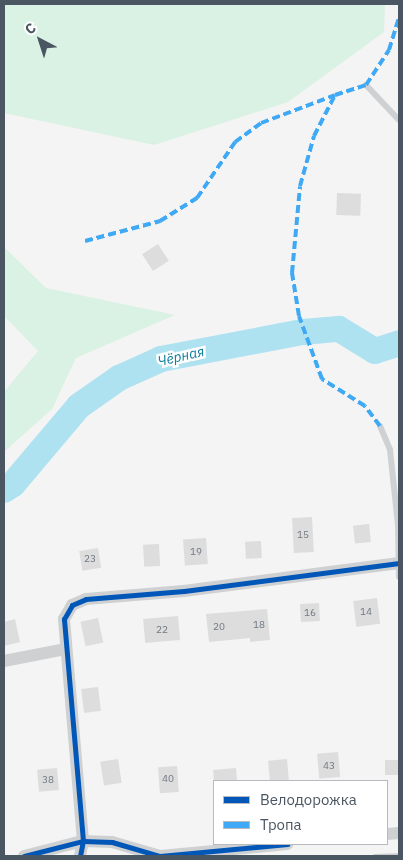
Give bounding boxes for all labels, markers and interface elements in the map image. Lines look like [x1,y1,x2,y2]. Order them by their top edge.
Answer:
north arrow [15,15,65,65]
text: С [21,19,40,38]
water label: Чёрная [156,342,206,370]
house number: 15 [297,529,309,541]
house number: 19 [190,546,202,558]
house number: 23 [84,553,96,565]
house number: 14 [360,606,372,618]
house number: 16 [304,607,316,619]
house number: 18 [253,619,265,631]
house number: 20 [213,621,225,633]
house number: 22 [156,624,168,636]
house number: 43 [323,760,335,772]
house number: 40 [162,773,174,785]
house number: 38 [42,774,54,786]
legend [213,780,388,845]
text: Велодорожка [260,790,357,809]
text: Тропа [260,815,302,834]

